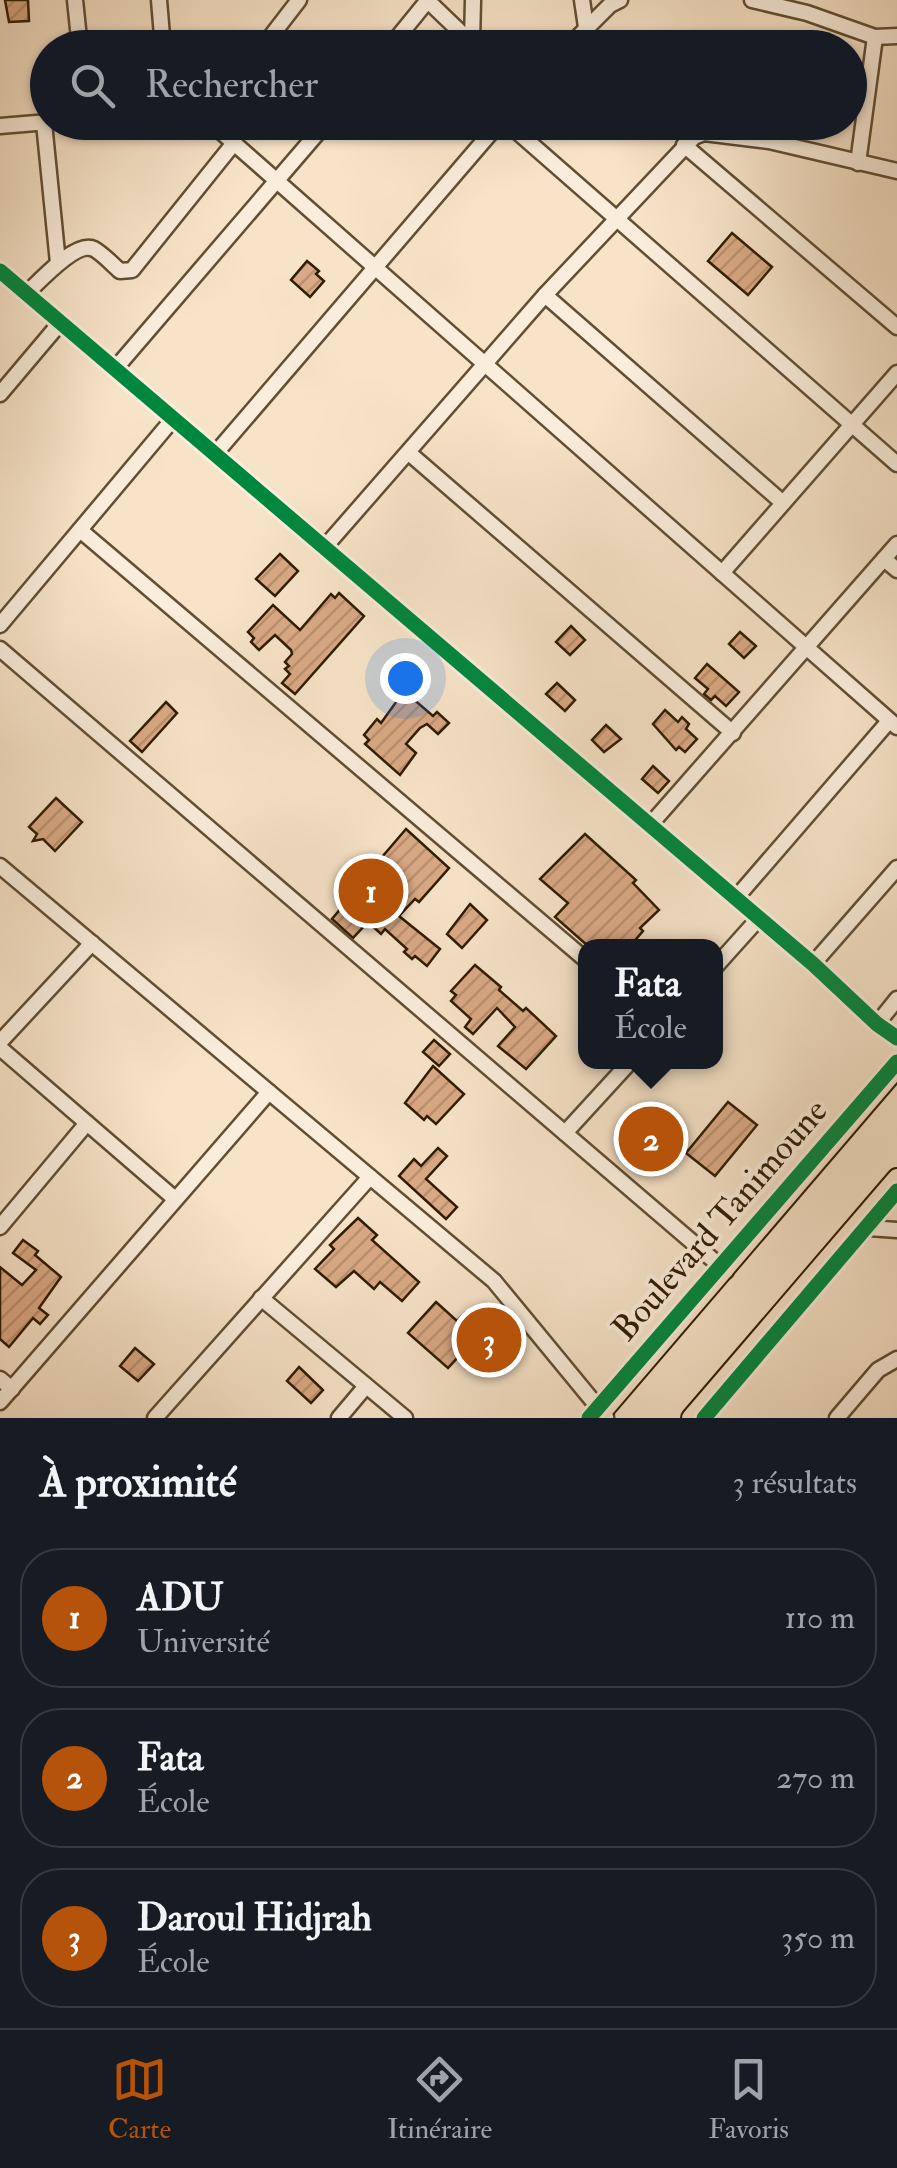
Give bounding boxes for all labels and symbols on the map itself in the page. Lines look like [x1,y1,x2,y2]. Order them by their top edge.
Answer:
your location [380,653,431,704]
pin: 1 [338,854,404,928]
street label: Boulevard Tanimoune [603,1090,837,1350]
pin: 2 [618,1102,684,1176]
pin: 3 [456,1302,522,1378]

